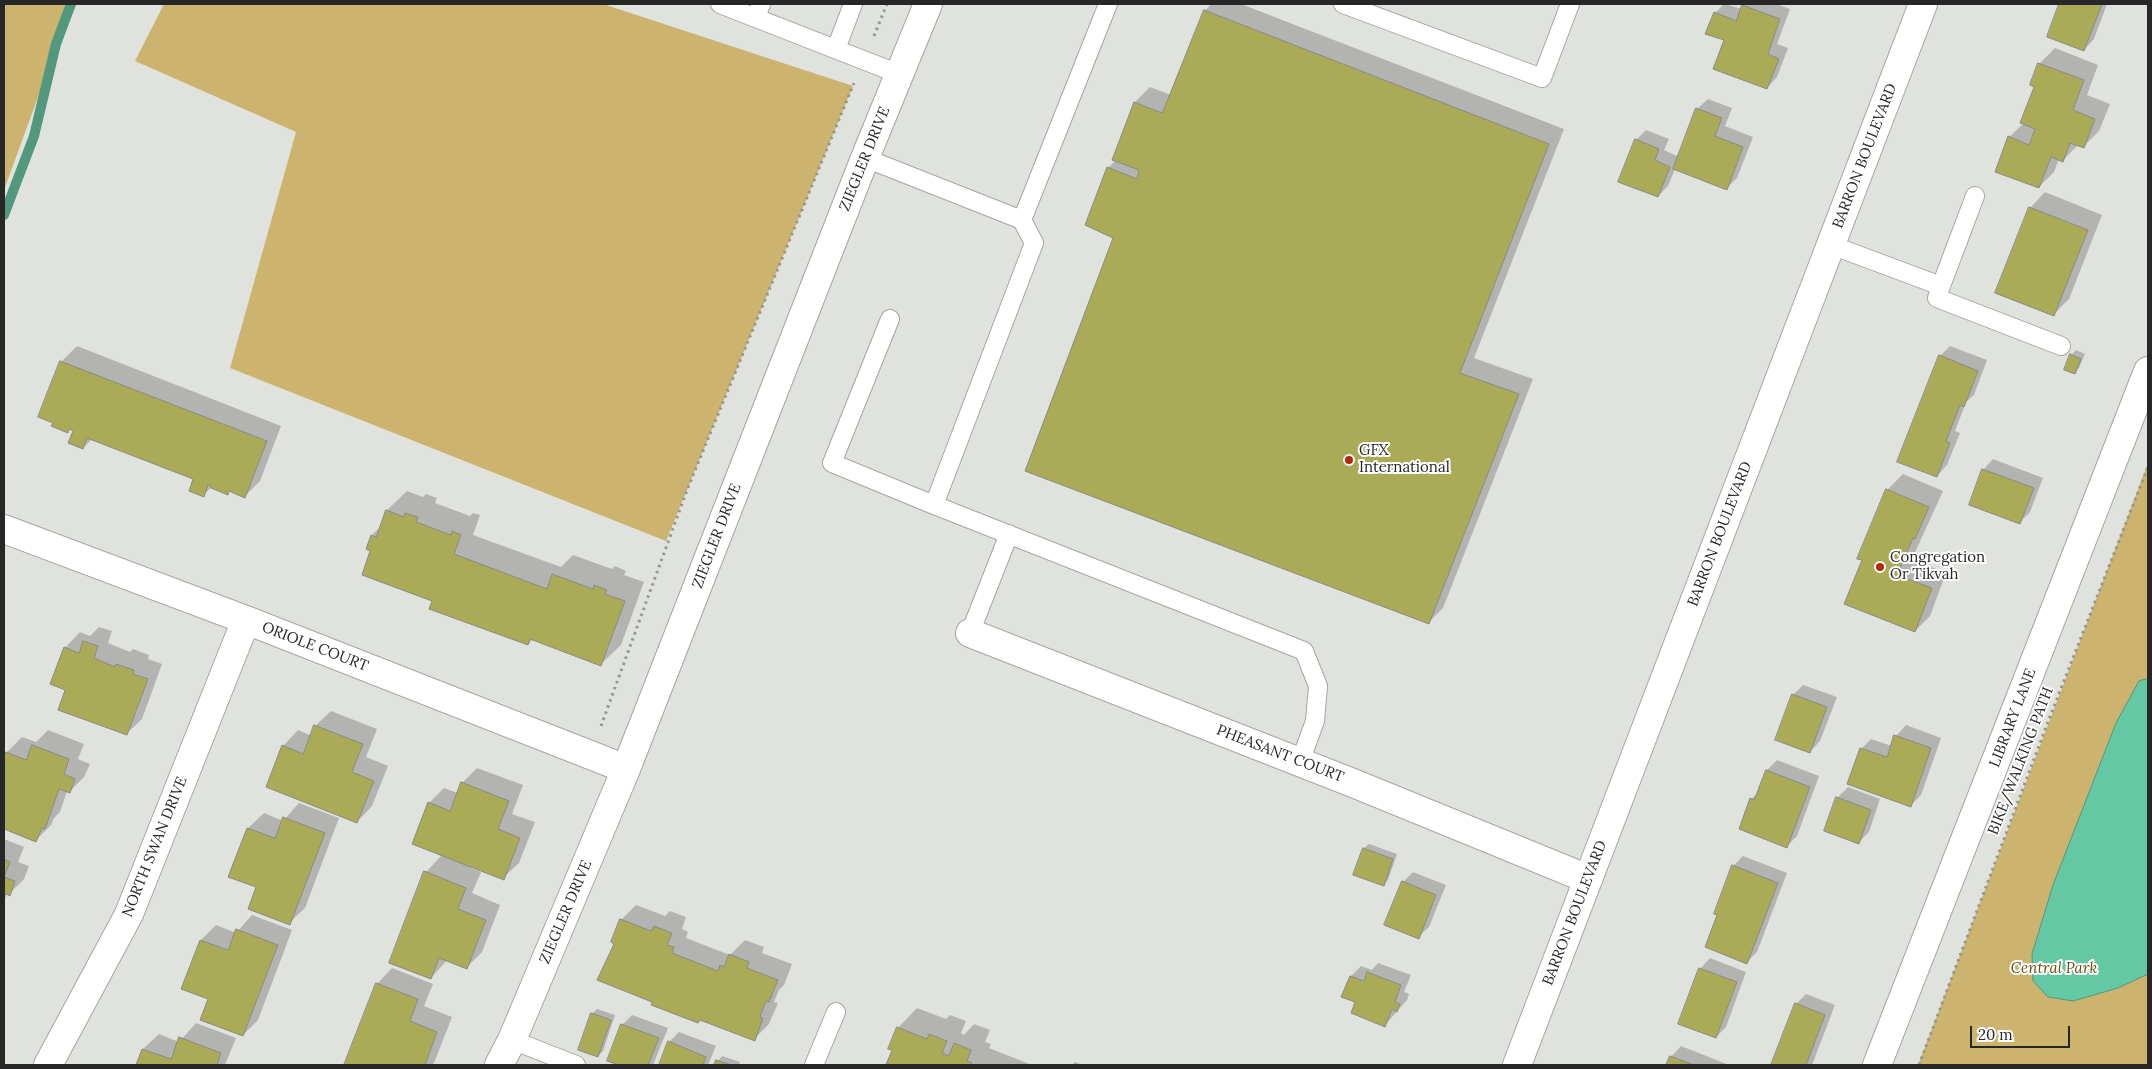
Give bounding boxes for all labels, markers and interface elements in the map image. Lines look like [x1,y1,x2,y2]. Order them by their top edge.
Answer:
street label: BARRON BOULEVARD [1829,81,1901,231]
street label: ZIEGLER DRIVE [836,104,894,214]
place label: GFX International [1359,442,1450,477]
marker: GFX International [1343,454,1355,466]
street label: BARRON BOULEVARD [1684,459,1756,609]
street label: ZIEGLER DRIVE [689,481,745,591]
place label: Congregation Or Tikvah [1890,549,1985,584]
marker: Congregation Or Tikvah [1874,561,1886,573]
street label: ORIOLE COURT [259,618,371,676]
street label: LIBRARY LANE [1986,666,2040,770]
street label: BIKE/WALKING PATH [1984,684,2058,838]
street label: PHEASANT COURT [1214,721,1346,787]
street label: NORTH SWAN DRIVE [119,774,191,920]
street label: BARRON BOULEVARD [1539,838,1611,988]
street label: ZIEGLER DRIVE [536,857,596,967]
park label: Central Park [2011,960,2097,978]
scale bar [1972,1016,2072,1048]
text: 20 m [1978,1025,2013,1044]

